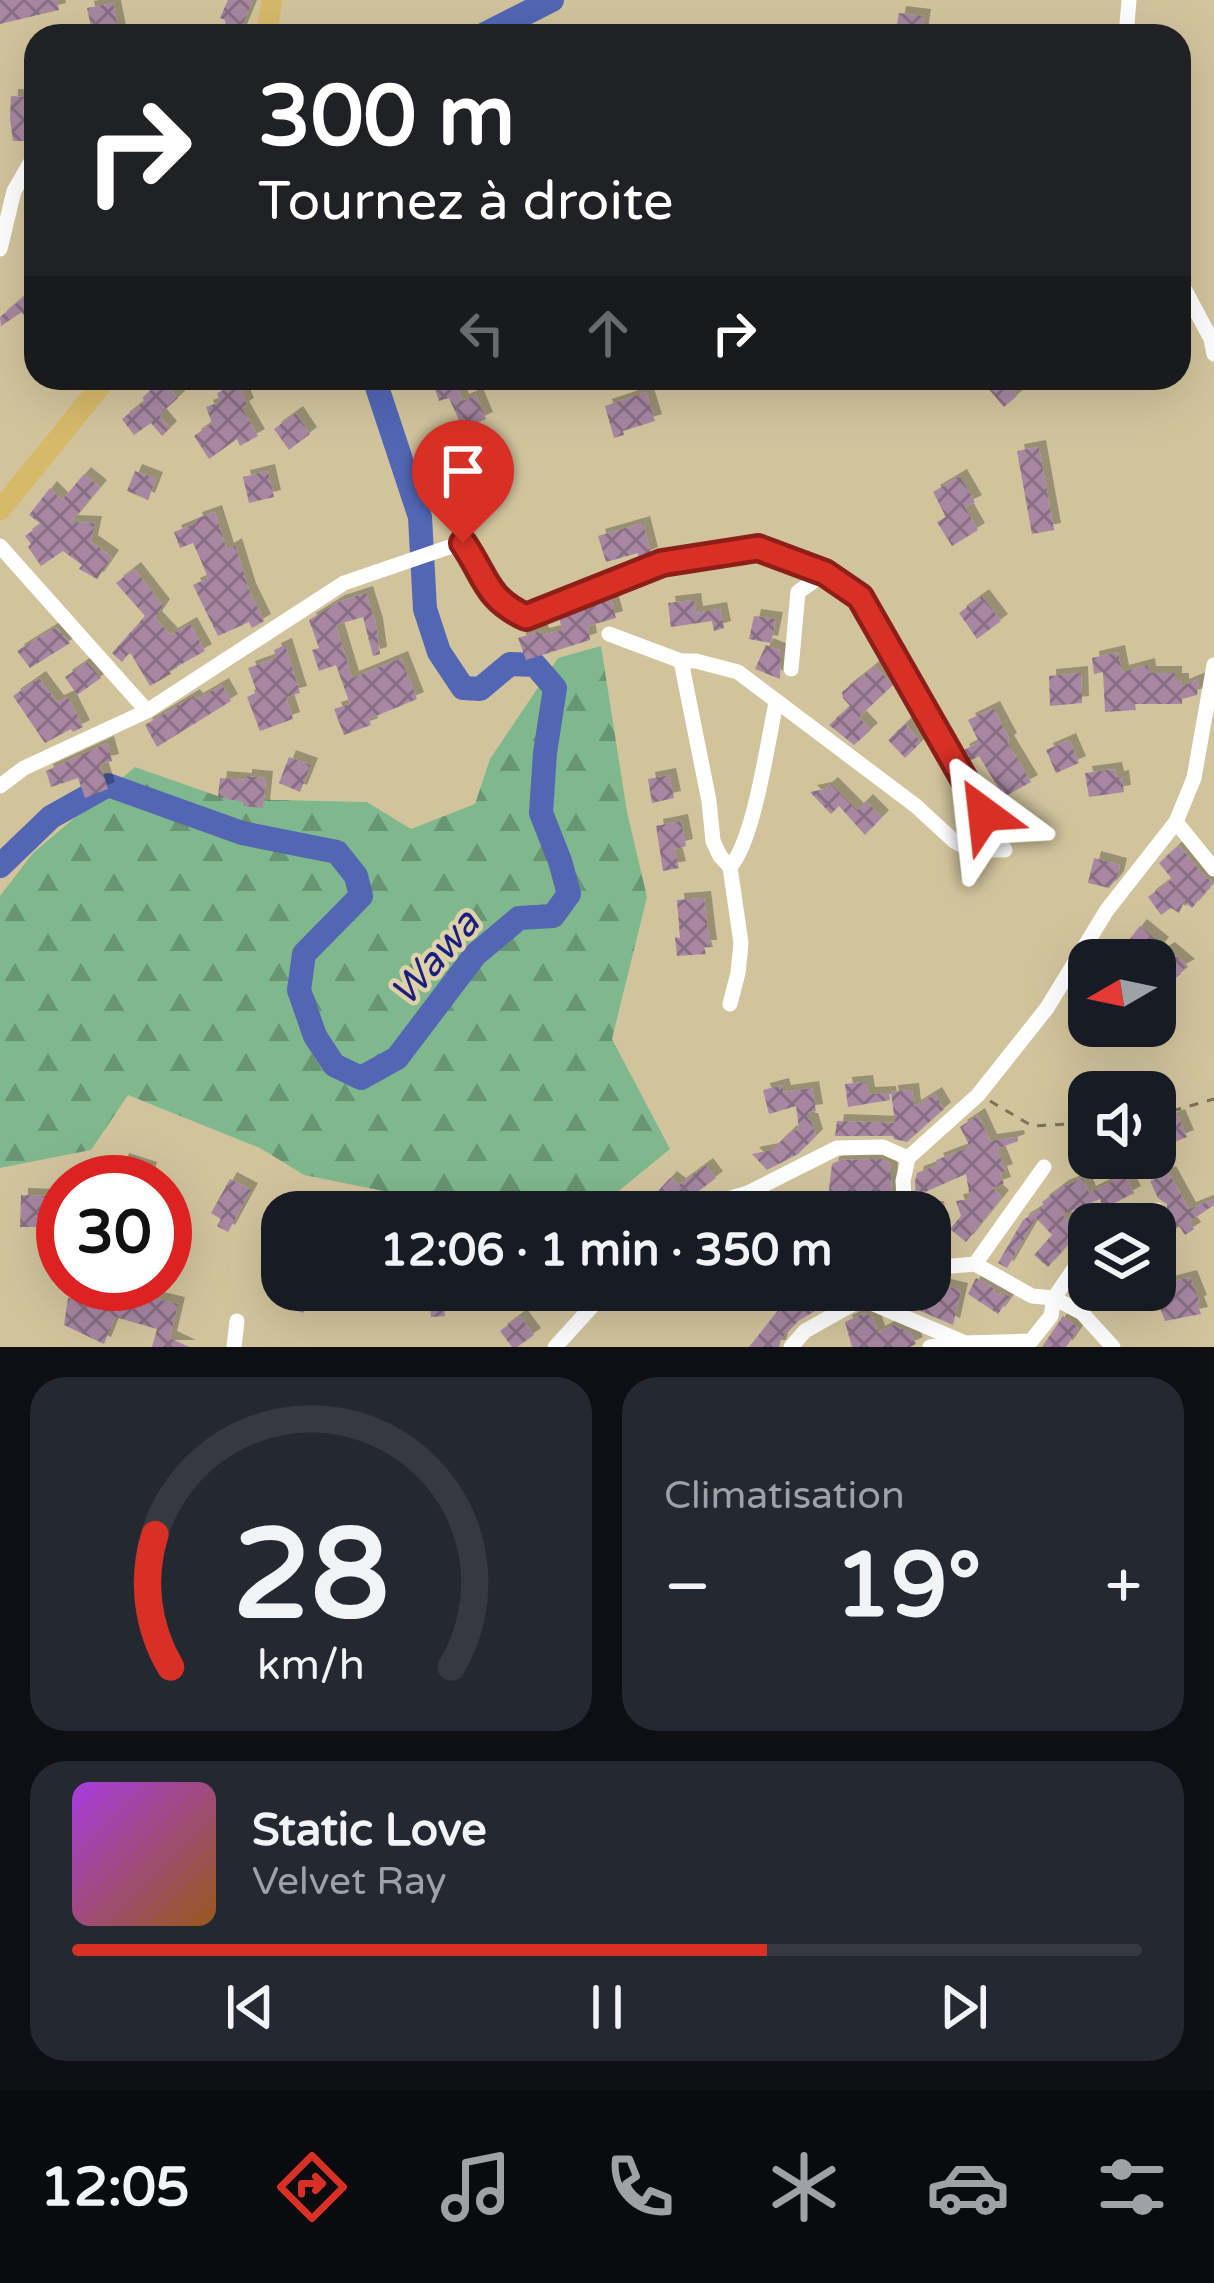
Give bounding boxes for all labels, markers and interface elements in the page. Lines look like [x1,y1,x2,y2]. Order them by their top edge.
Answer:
text: 300 m [258,67,515,168]
icon: right [60,72,216,228]
text: Tournez à droite [258,169,674,234]
icon: left [449,300,515,366]
icon: ahead [575,300,641,366]
icon: right [701,300,767,366]
pin [412,420,514,543]
icon: arrive [430,438,496,504]
position arrow [921,751,1047,877]
water label: Wawa [381,900,490,1016]
north arrow [1068,939,1176,1047]
map controls [1068,939,1176,1311]
button: sound [1068,1071,1176,1179]
speed limit sign: 30 [36,1155,192,1311]
button: layers [1068,1203,1176,1311]
text: 12:06 · 1 min · 350 m [380,1224,832,1278]
text: Climatisation [664,1472,905,1519]
text: 28 [233,1501,389,1652]
text: 19° [834,1532,981,1641]
text: − [664,1547,711,1627]
text: + [1105,1547,1142,1627]
text: km/h [257,1640,365,1691]
text: Static Love [252,1804,487,1858]
text: Velvet Ray [252,1858,447,1905]
icon: previous [217,1974,283,2040]
icon: pause [574,1974,640,2040]
icon: next [931,1974,997,2040]
icon: directions [270,2145,354,2229]
icon: music [434,2145,518,2229]
icon: phone [598,2145,682,2229]
icon: climate [762,2145,846,2229]
icon: car [926,2145,1010,2229]
icon: filters [1090,2145,1174,2229]
text: 12:05 [40,2155,190,2220]

